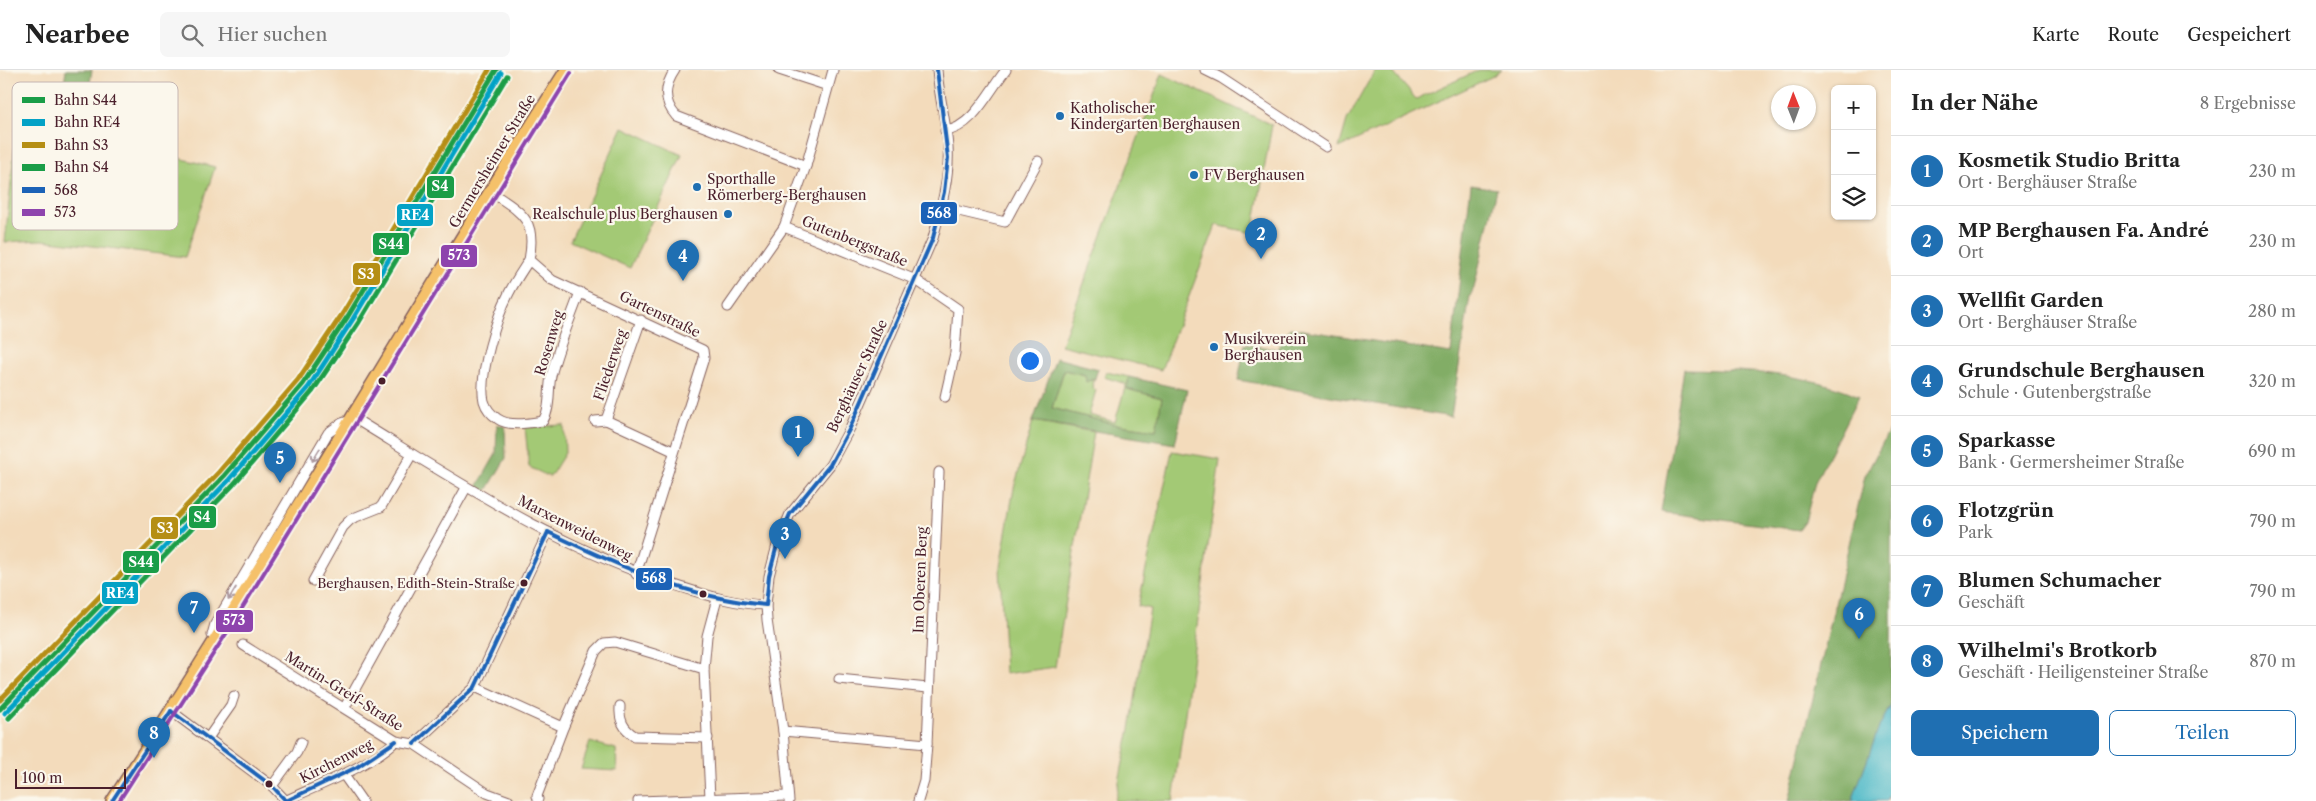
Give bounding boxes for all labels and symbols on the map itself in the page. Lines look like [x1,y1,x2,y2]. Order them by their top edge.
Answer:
legend [12,82,178,230]
north arrow [1771,85,1816,130]
text: Bahn S44 [54,91,117,109]
street label: Germersheimer Straße [445,91,539,231]
place label: Katholischer Kindergarten Berghausen [1070,99,1241,133]
marker: Katholischer Kindergarten Berghausen [1054,110,1066,122]
text: Bahn RE4 [54,113,120,131]
text: Bahn S3 [54,136,109,154]
text: Bahn S4 [54,158,109,176]
place label: FV Berghausen [1204,166,1305,184]
marker: FV Berghausen [1188,169,1200,181]
place label: Sporthalle Römerberg-Berghausen [707,170,867,204]
line badge: S4 [426,175,455,199]
text: S4 [431,177,449,195]
text: 568 [54,181,78,199]
marker: Sporthalle Römerberg-Berghausen [691,181,703,193]
line badge: 568 [920,201,958,225]
text: 573 [54,203,76,221]
line badge: RE4 [396,203,434,227]
text: 568 [927,204,951,222]
place label: Realschule plus Berghausen [532,205,718,223]
text: RE4 [400,206,430,224]
marker: Realschule plus Berghausen [722,208,734,220]
street label: Gutenbergstraße [799,212,911,271]
pin: 2 [1245,218,1277,259]
line badge: S44 [372,232,410,256]
text: S44 [378,235,404,253]
pin: 4 [667,240,699,281]
line badge: 573 [440,244,478,268]
text: 573 [448,246,471,264]
line badge: S3 [352,262,381,286]
text: S3 [358,265,375,283]
street label: Gartenstraße [617,287,704,341]
street label: Rosenweg [531,308,568,378]
street label: Berghäuser Straße [823,316,891,436]
street label: Fliederweg [589,326,631,403]
place label: Musikverein Berghausen [1224,330,1307,364]
marker: Musikverein Berghausen [1208,341,1220,353]
your location [1017,348,1043,374]
unlabelled marker [377,376,387,386]
pin: 1 [782,416,814,457]
pin: 5 [264,442,296,483]
one-way arrow [310,447,320,461]
street label: Marxenweidenweg [515,491,636,565]
line badge: S4 [188,505,217,529]
text: S4 [193,508,211,526]
line badge: S3 [150,516,179,540]
pin: 3 [769,518,801,559]
text: S3 [157,519,174,537]
street label: Im Oberen Berg [909,526,931,634]
line badge: S44 [122,550,160,574]
text: S44 [128,553,154,571]
line badge: 568 [635,567,673,591]
text: 568 [642,569,666,587]
place label: Berghausen, Edith-Stein-Straße [317,575,515,591]
marker: Berghausen, Edith-Stein-Straße [519,578,529,588]
line badge: RE4 [101,581,139,605]
text: RE4 [105,584,135,602]
one-way arrow [227,587,237,601]
unlabelled marker [698,589,708,599]
pin: 7 [178,592,210,633]
pin: 6 [1843,598,1875,639]
line badge: 573 [215,609,254,633]
text: 573 [223,611,246,629]
street label: Martin-Greif-Straße [282,647,407,735]
pin: 8 [138,717,170,758]
street label: Kirchenweg [296,735,376,787]
scale bar [15,766,126,789]
unlabelled marker [264,779,274,789]

